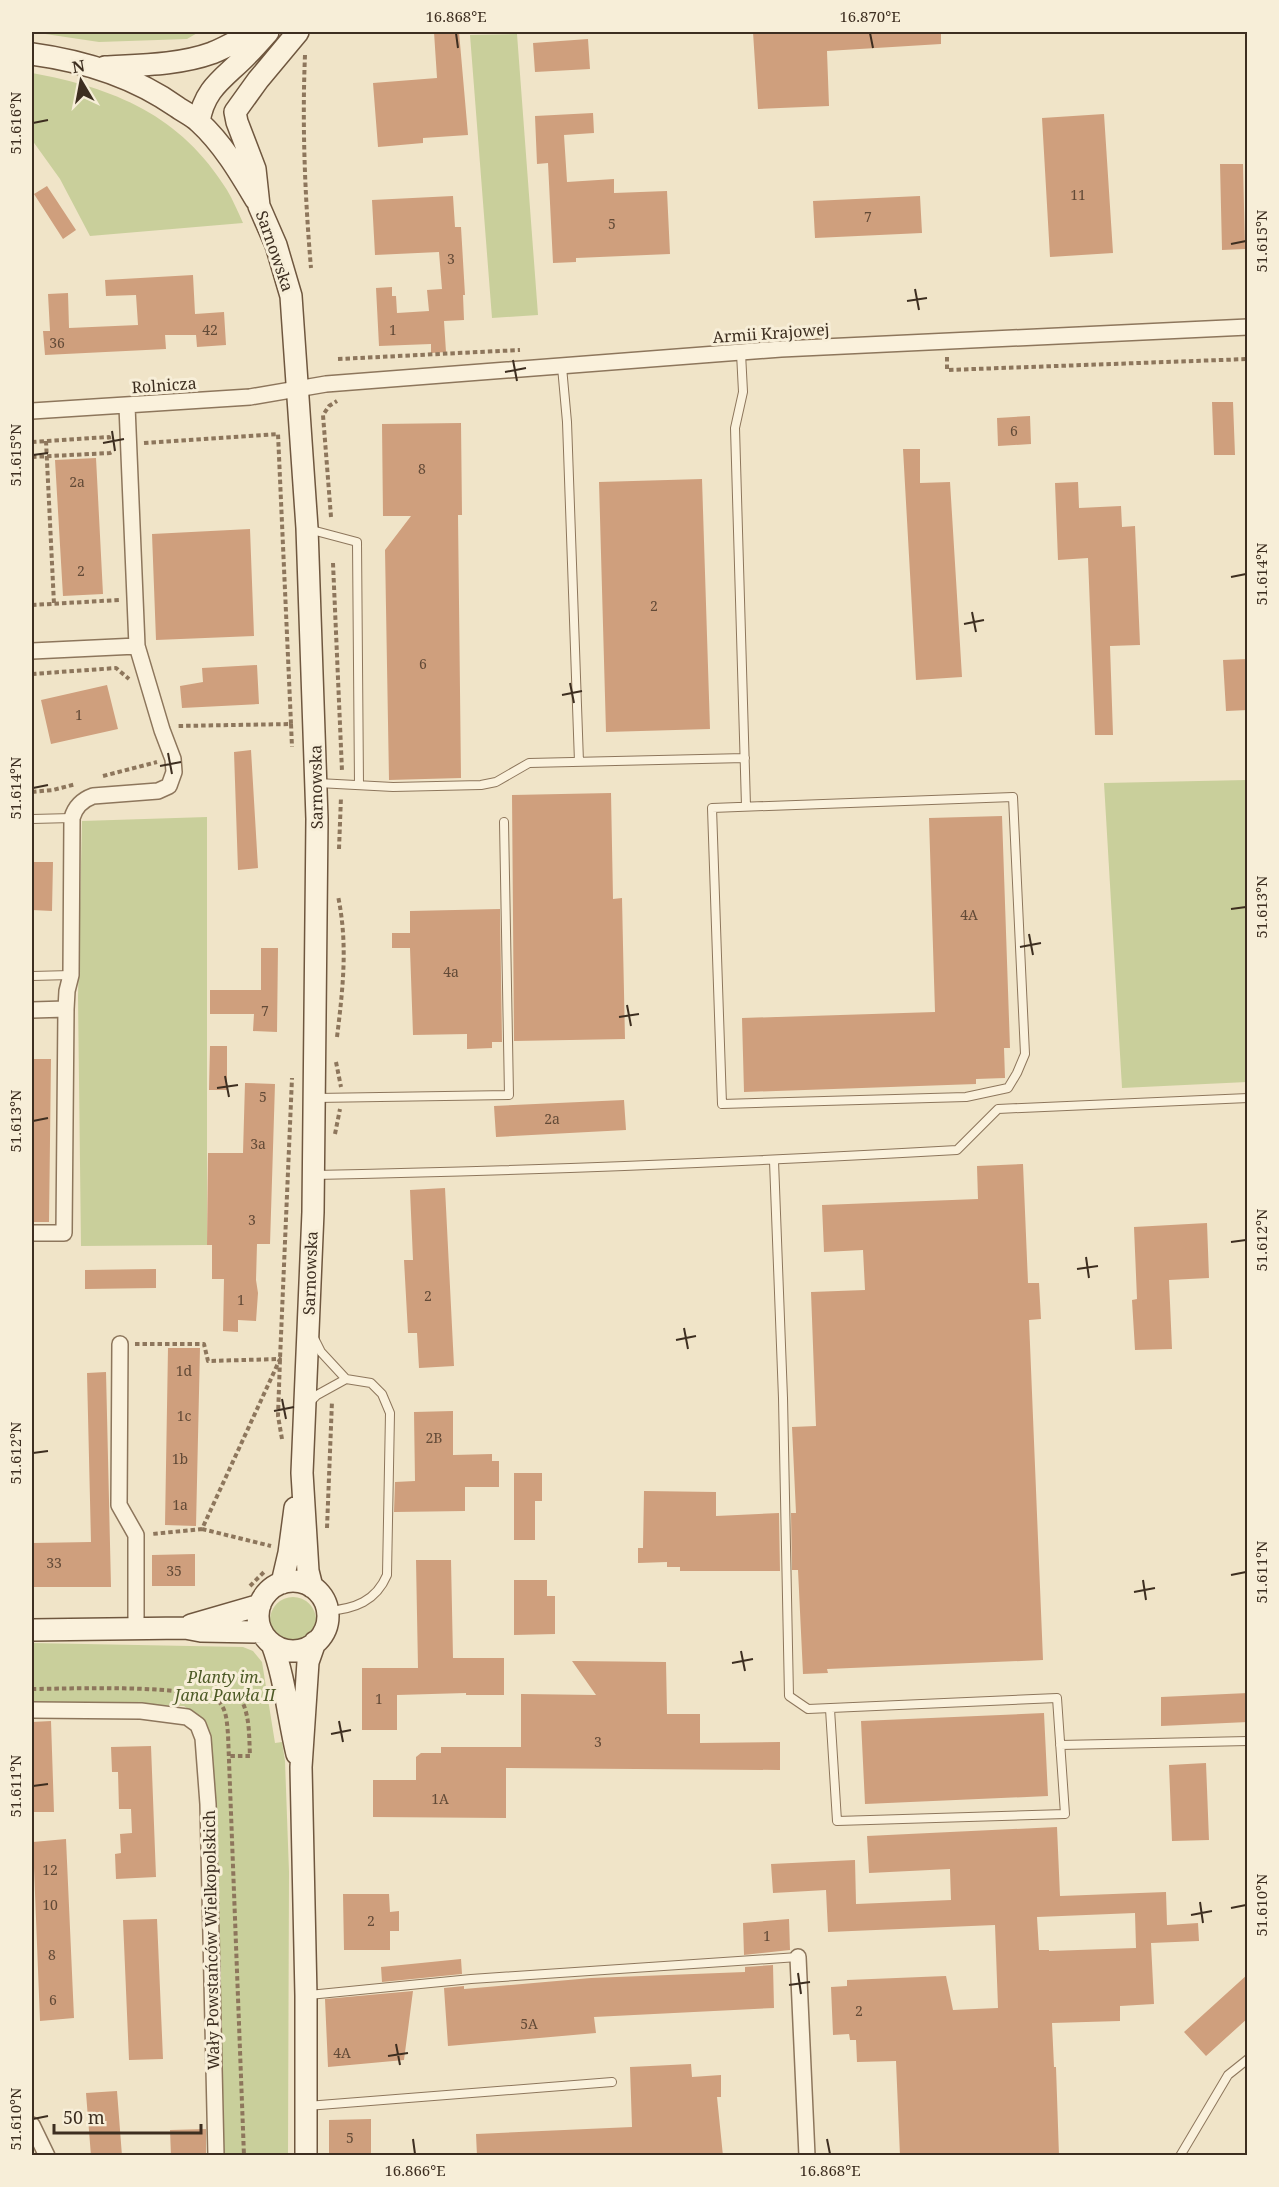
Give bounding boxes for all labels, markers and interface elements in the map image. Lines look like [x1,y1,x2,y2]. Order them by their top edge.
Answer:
text: 16.868°E [425,6,487,26]
text: 16.870°E [839,6,901,26]
north arrow [51,51,111,111]
text: N [70,54,87,78]
text: 51.616°N [5,91,25,155]
house number: 11 [1070,185,1086,204]
house number: 7 [864,207,872,226]
street label: Sarnowska [251,208,299,294]
text: 51.615°N [1251,209,1271,273]
house number: 5 [608,214,616,233]
house number: 3 [447,249,455,268]
street label: Armii Krajowej [712,318,830,348]
house number: 42 [202,320,218,339]
house number: 1 [389,320,397,339]
house number: 36 [49,333,65,352]
street label: Rolnicza [131,372,197,398]
house number: 6 [1010,421,1018,440]
text: 51.615°N [5,423,25,487]
house number: 8 [418,459,426,478]
house number: 2a [69,472,85,491]
text: 51.614°N [1251,542,1271,606]
house number: 2 [77,561,85,580]
house number: 2 [650,596,658,615]
house number: 6 [419,654,427,673]
house number: 1 [75,705,83,724]
street label: Sarnowska [304,745,328,829]
text: 51.614°N [5,756,25,820]
text: 51.613°N [1251,875,1271,939]
house number: 4A [960,905,978,924]
house number: 4a [443,962,459,981]
house number: 7 [261,1001,269,1020]
house number: 5 [259,1087,267,1106]
text: 51.613°N [5,1089,25,1153]
house number: 2a [544,1109,560,1128]
house number: 3a [250,1134,266,1153]
text: 51.612°N [1251,1208,1271,1272]
house number: 3 [248,1210,256,1229]
street label: Sarnowska [298,1231,322,1315]
house number: 2 [424,1286,432,1305]
house number: 1 [237,1290,245,1309]
house number: 1d [176,1361,193,1380]
house number: 1c [177,1406,191,1425]
text: 51.612°N [5,1421,25,1485]
house number: 2B [426,1428,442,1447]
house number: 1b [172,1449,188,1468]
house number: 1a [172,1495,188,1514]
text: 51.611°N [1251,1540,1271,1604]
house number: 33 [46,1553,62,1572]
house number: 35 [166,1561,182,1580]
park label: Planty im. Jana Pawła II [172,1666,276,1706]
house number: 1 [375,1689,383,1708]
house number: 3 [594,1732,602,1751]
text: 51.611°N [5,1754,25,1818]
house number: 1A [431,1789,449,1808]
street label: Wały Powstańców Wielkopolskich [198,1810,224,2070]
house number: 12 [42,1860,58,1879]
text: 51.610°N [1251,1873,1271,1937]
house number: 10 [42,1895,58,1914]
house number: 2 [367,1911,375,1930]
house number: 1 [763,1926,771,1945]
house number: 8 [48,1945,56,1964]
house number: 6 [49,1990,57,2009]
house number: 2 [855,2001,863,2020]
house number: 5A [520,2014,538,2033]
house number: 4A [333,2043,351,2062]
text: 51.610°N [5,2087,25,2151]
scale bar [54,2097,201,2135]
text: 50 m [63,2105,105,2129]
house number: 5 [346,2128,354,2147]
text: 16.866°E [384,2160,446,2180]
text: 16.868°E [799,2160,861,2180]

